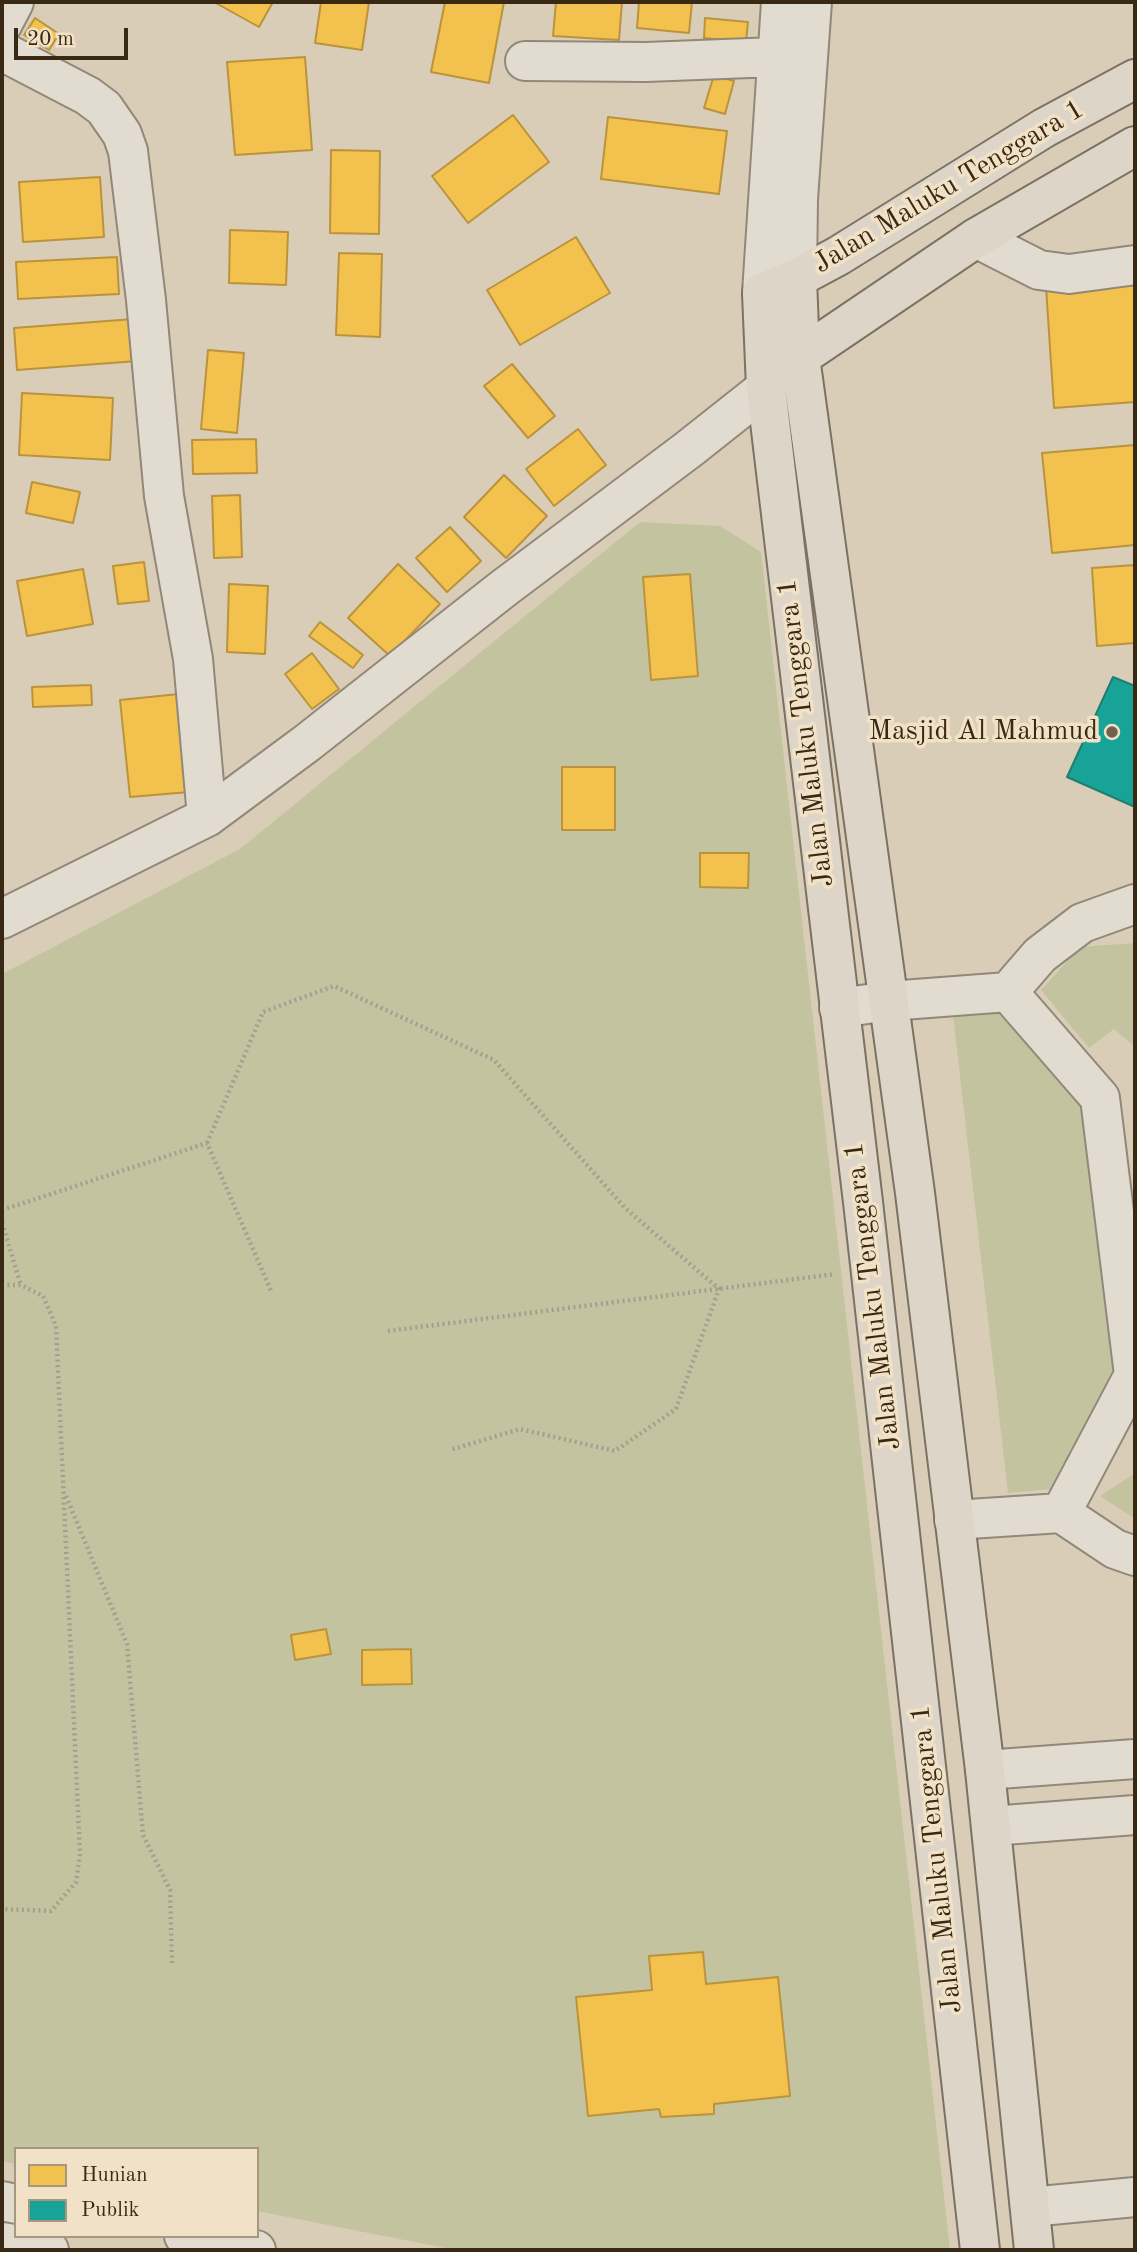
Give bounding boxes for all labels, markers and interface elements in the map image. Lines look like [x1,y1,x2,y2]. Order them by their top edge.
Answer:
scale bar [18,14,131,58]
text: 20 m [27,29,74,50]
street label: Jalan Maluku Tenggara 1 [807,93,1091,281]
street label: Jalan Maluku Tenggara 1 [770,577,842,889]
place label: Masjid Al Mahmud [868,715,1098,749]
marker: Masjid Al Mahmud [1104,724,1120,740]
street label: Jalan Maluku Tenggara 1 [837,1140,909,1452]
street label: Jalan Maluku Tenggara 1 [904,1703,970,2015]
legend [14,2147,259,2238]
text: Hunian [81,2165,148,2186]
text: Publik [81,2200,140,2221]

